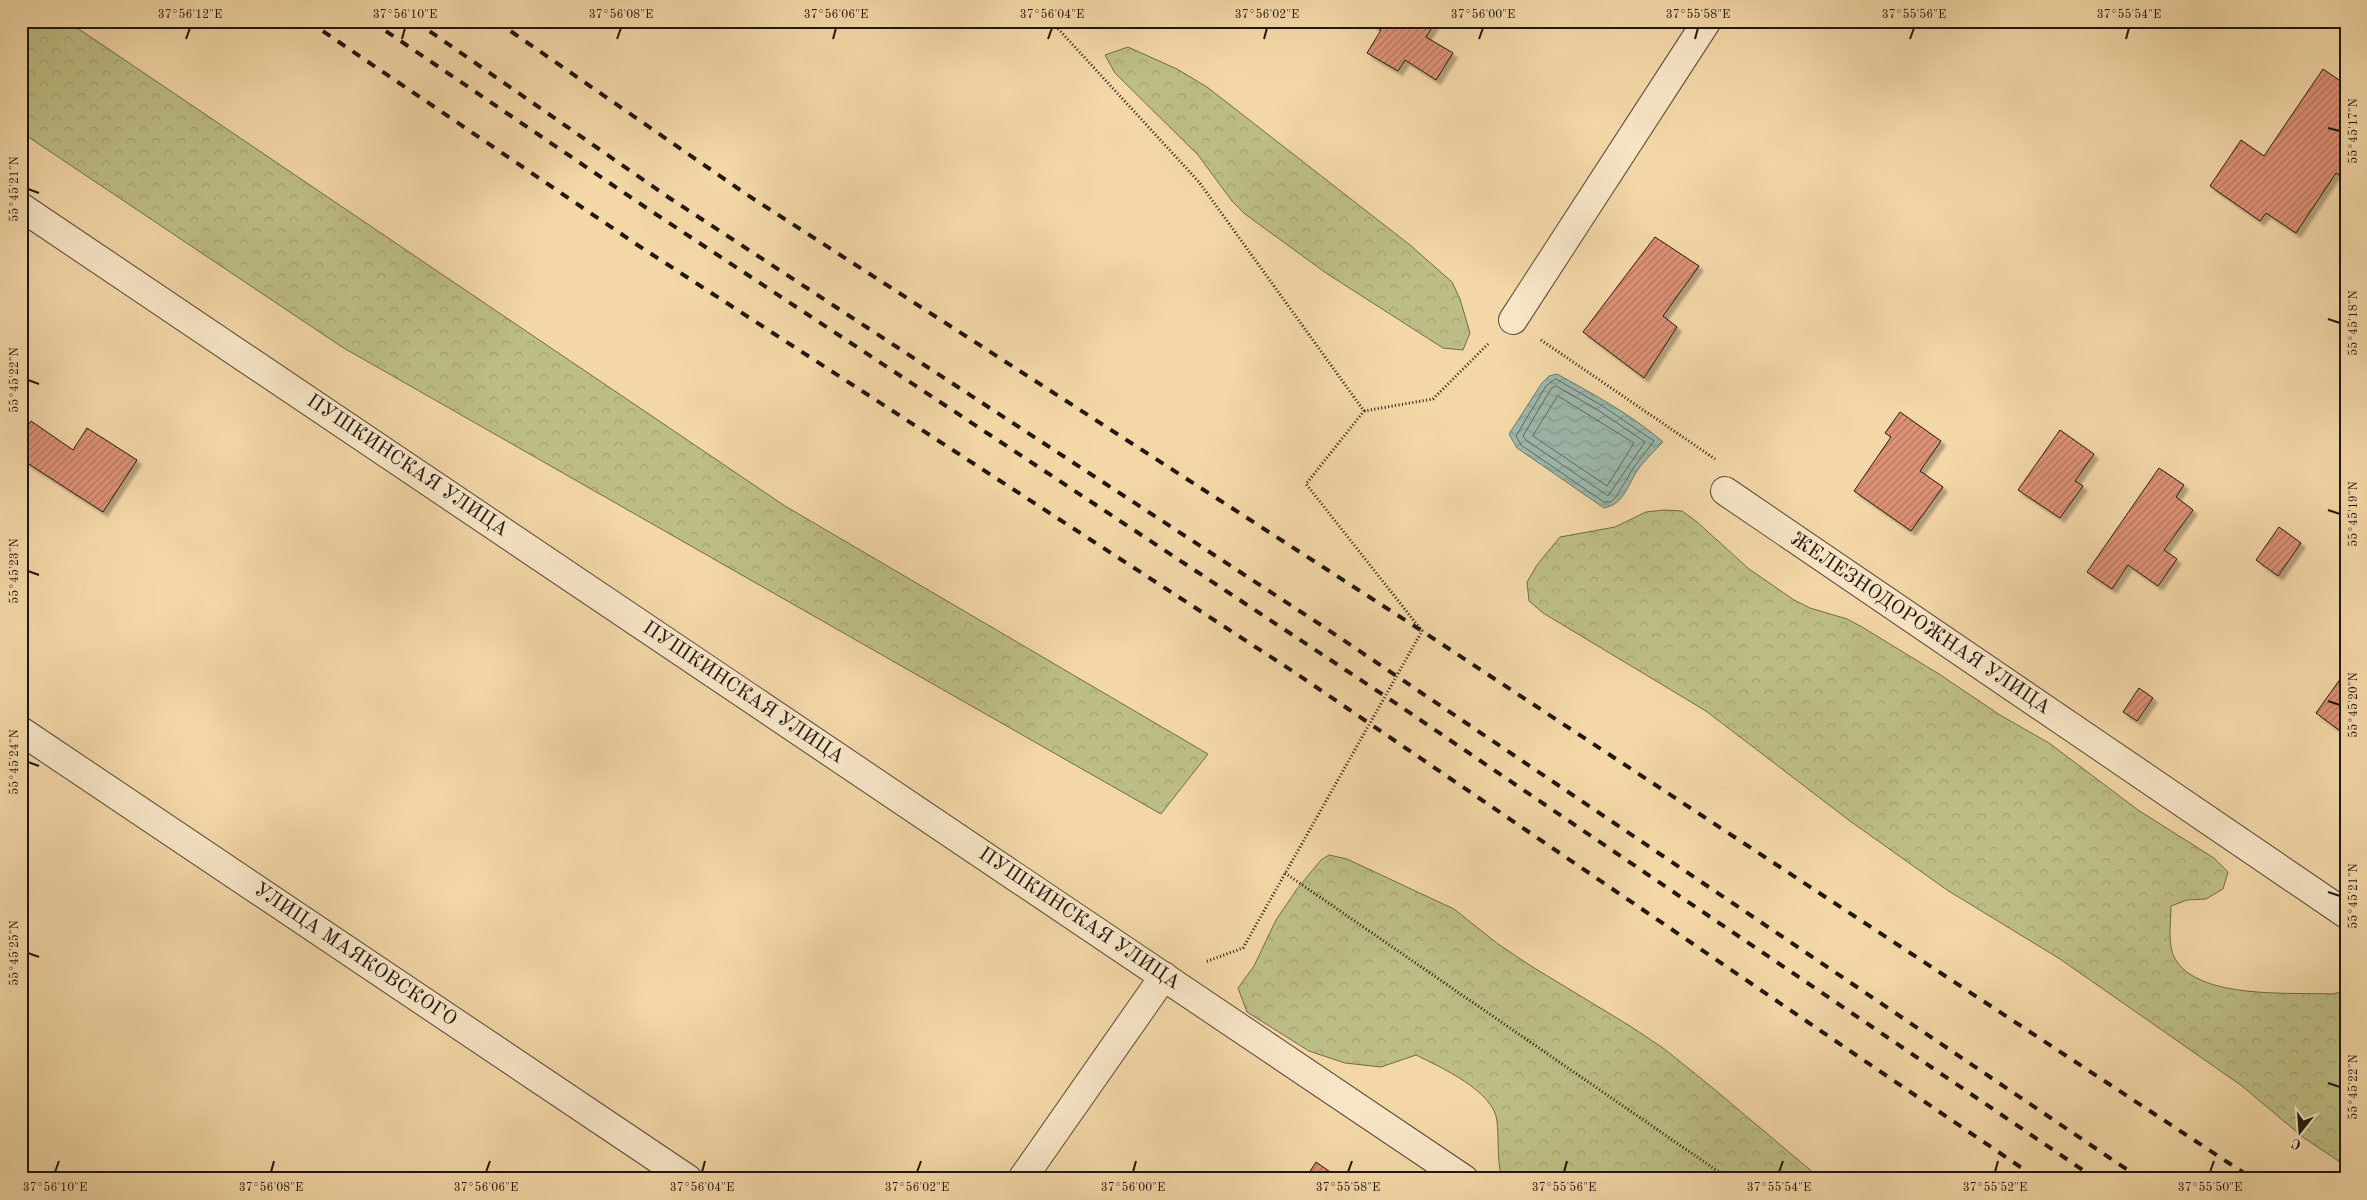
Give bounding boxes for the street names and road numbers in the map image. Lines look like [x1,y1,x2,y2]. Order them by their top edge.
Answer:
street label: ПУШКИНСКАЯ УЛИЦА [303,391,511,541]
street label: ЖЕЛЕЗНОДОРОЖНАЯ УЛИЦА [1786,529,2054,719]
street label: ПУШКИНСКАЯ УЛИЦА [639,618,847,768]
street label: ПУШКИНСКАЯ УЛИЦА [975,844,1183,994]
street label: УЛИЦА МАЯКОВСКОГО [250,880,460,1030]

